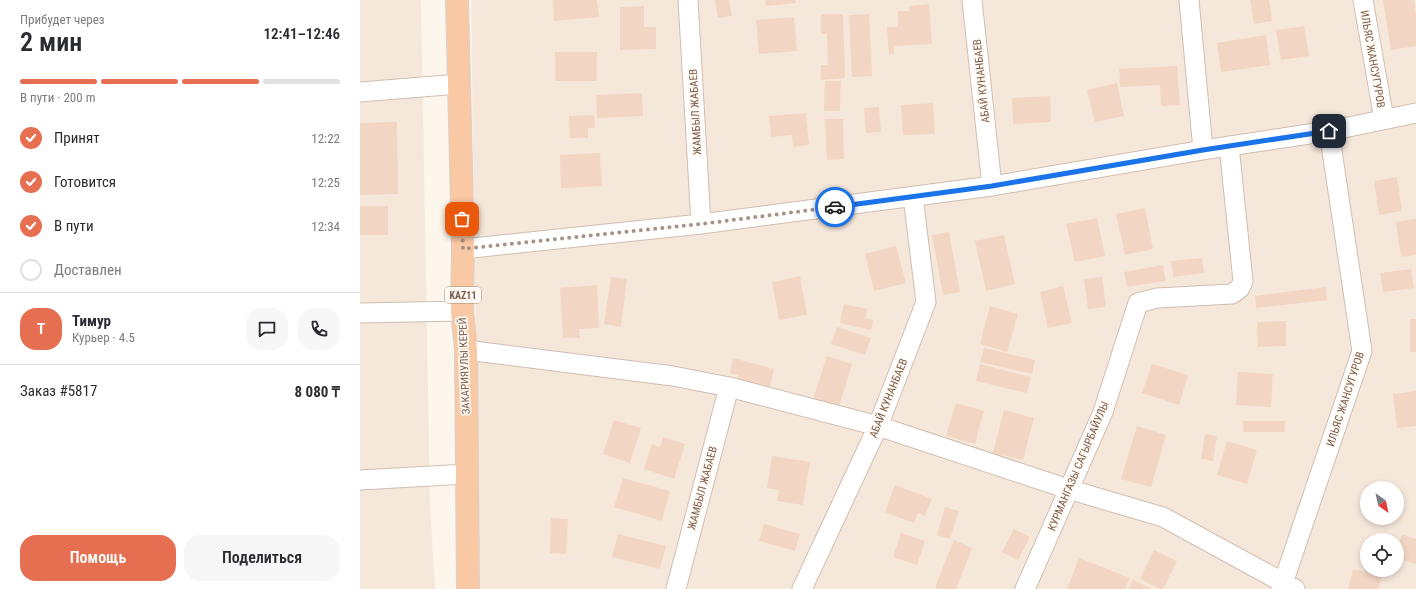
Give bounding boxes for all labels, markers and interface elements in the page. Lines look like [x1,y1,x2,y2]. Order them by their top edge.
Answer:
street label: ИЛЬЯС ЖАНСУГУРОВ [1358,9,1387,109]
text: Прибудет через [20,12,105,27]
text: 12:41–12:46 [263,25,340,43]
text: 2 мин [20,27,82,57]
street label: АБАЙ КУНАНБАЕВ [971,38,992,124]
street label: ЖАМБЫЛ ЖАБАЕВ [687,69,704,155]
text: В пути · 200 m [20,90,95,105]
pin [1312,114,1346,148]
icon: home [1318,120,1340,142]
icon: check [20,127,42,149]
text: Принят [54,129,100,147]
text: 12:22 [311,131,340,146]
icon: check [20,171,42,193]
text: Готовится [54,173,116,191]
text: 12:25 [311,175,340,190]
courier [815,187,855,227]
icon: car [824,196,846,218]
pin [445,202,479,236]
icon: bag [451,208,473,230]
icon: check [20,215,42,237]
text: В пути [54,217,94,235]
text: 12:34 [311,219,340,234]
text: Доставлен [54,261,122,279]
road number: KAZ11 [445,287,481,303]
button: chat [246,308,288,350]
button: phone [298,308,340,350]
text: Тимур [72,312,111,330]
street label: ЗАКАРИЯУЛЫ КЕРЕЙ [456,317,473,415]
text: Т [37,320,45,338]
text: Курьер · 4.5 [72,330,135,345]
street label: ИЛЬЯС ЖАНСУГУРОВ [1324,350,1367,448]
street label: АБАЙ КУНАНБАЕВ [867,357,910,440]
text: Заказ #5817 [20,382,97,400]
text: 8 080 ₸ [295,383,340,401]
street label: КУРМАНГАЗЫ САГЫРБАЙУЛЫ [1045,399,1112,533]
street label: ЖАМБЫЛ ЖАБАЕВ [685,445,720,531]
north arrow [1360,481,1404,525]
map controls [1360,481,1404,577]
button: locate [1360,533,1404,577]
button: Помощь [20,535,176,581]
button: Поделиться [184,535,340,581]

